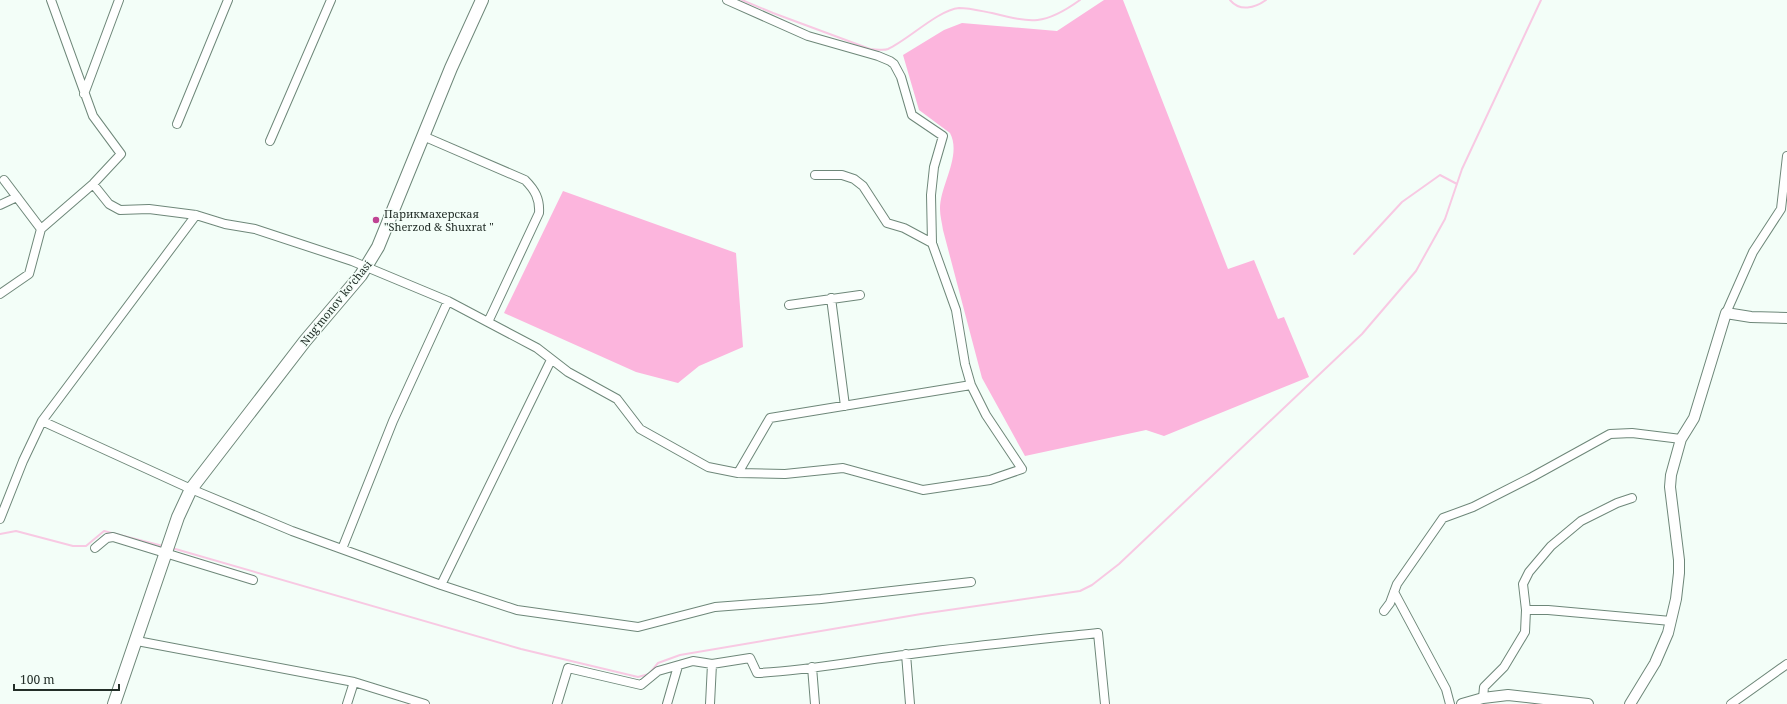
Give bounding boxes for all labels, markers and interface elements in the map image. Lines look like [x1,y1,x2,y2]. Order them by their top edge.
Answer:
place label: Парикмахерская "Sherzod & Shuxrat " [384,206,494,234]
marker: Парикмахерская "Sherzod & Shuxrat " [371,215,381,225]
street label: Nugʻmonov koʻchasi [296,256,375,349]
scale bar [14,666,119,692]
text: 100 m [20,671,55,688]

